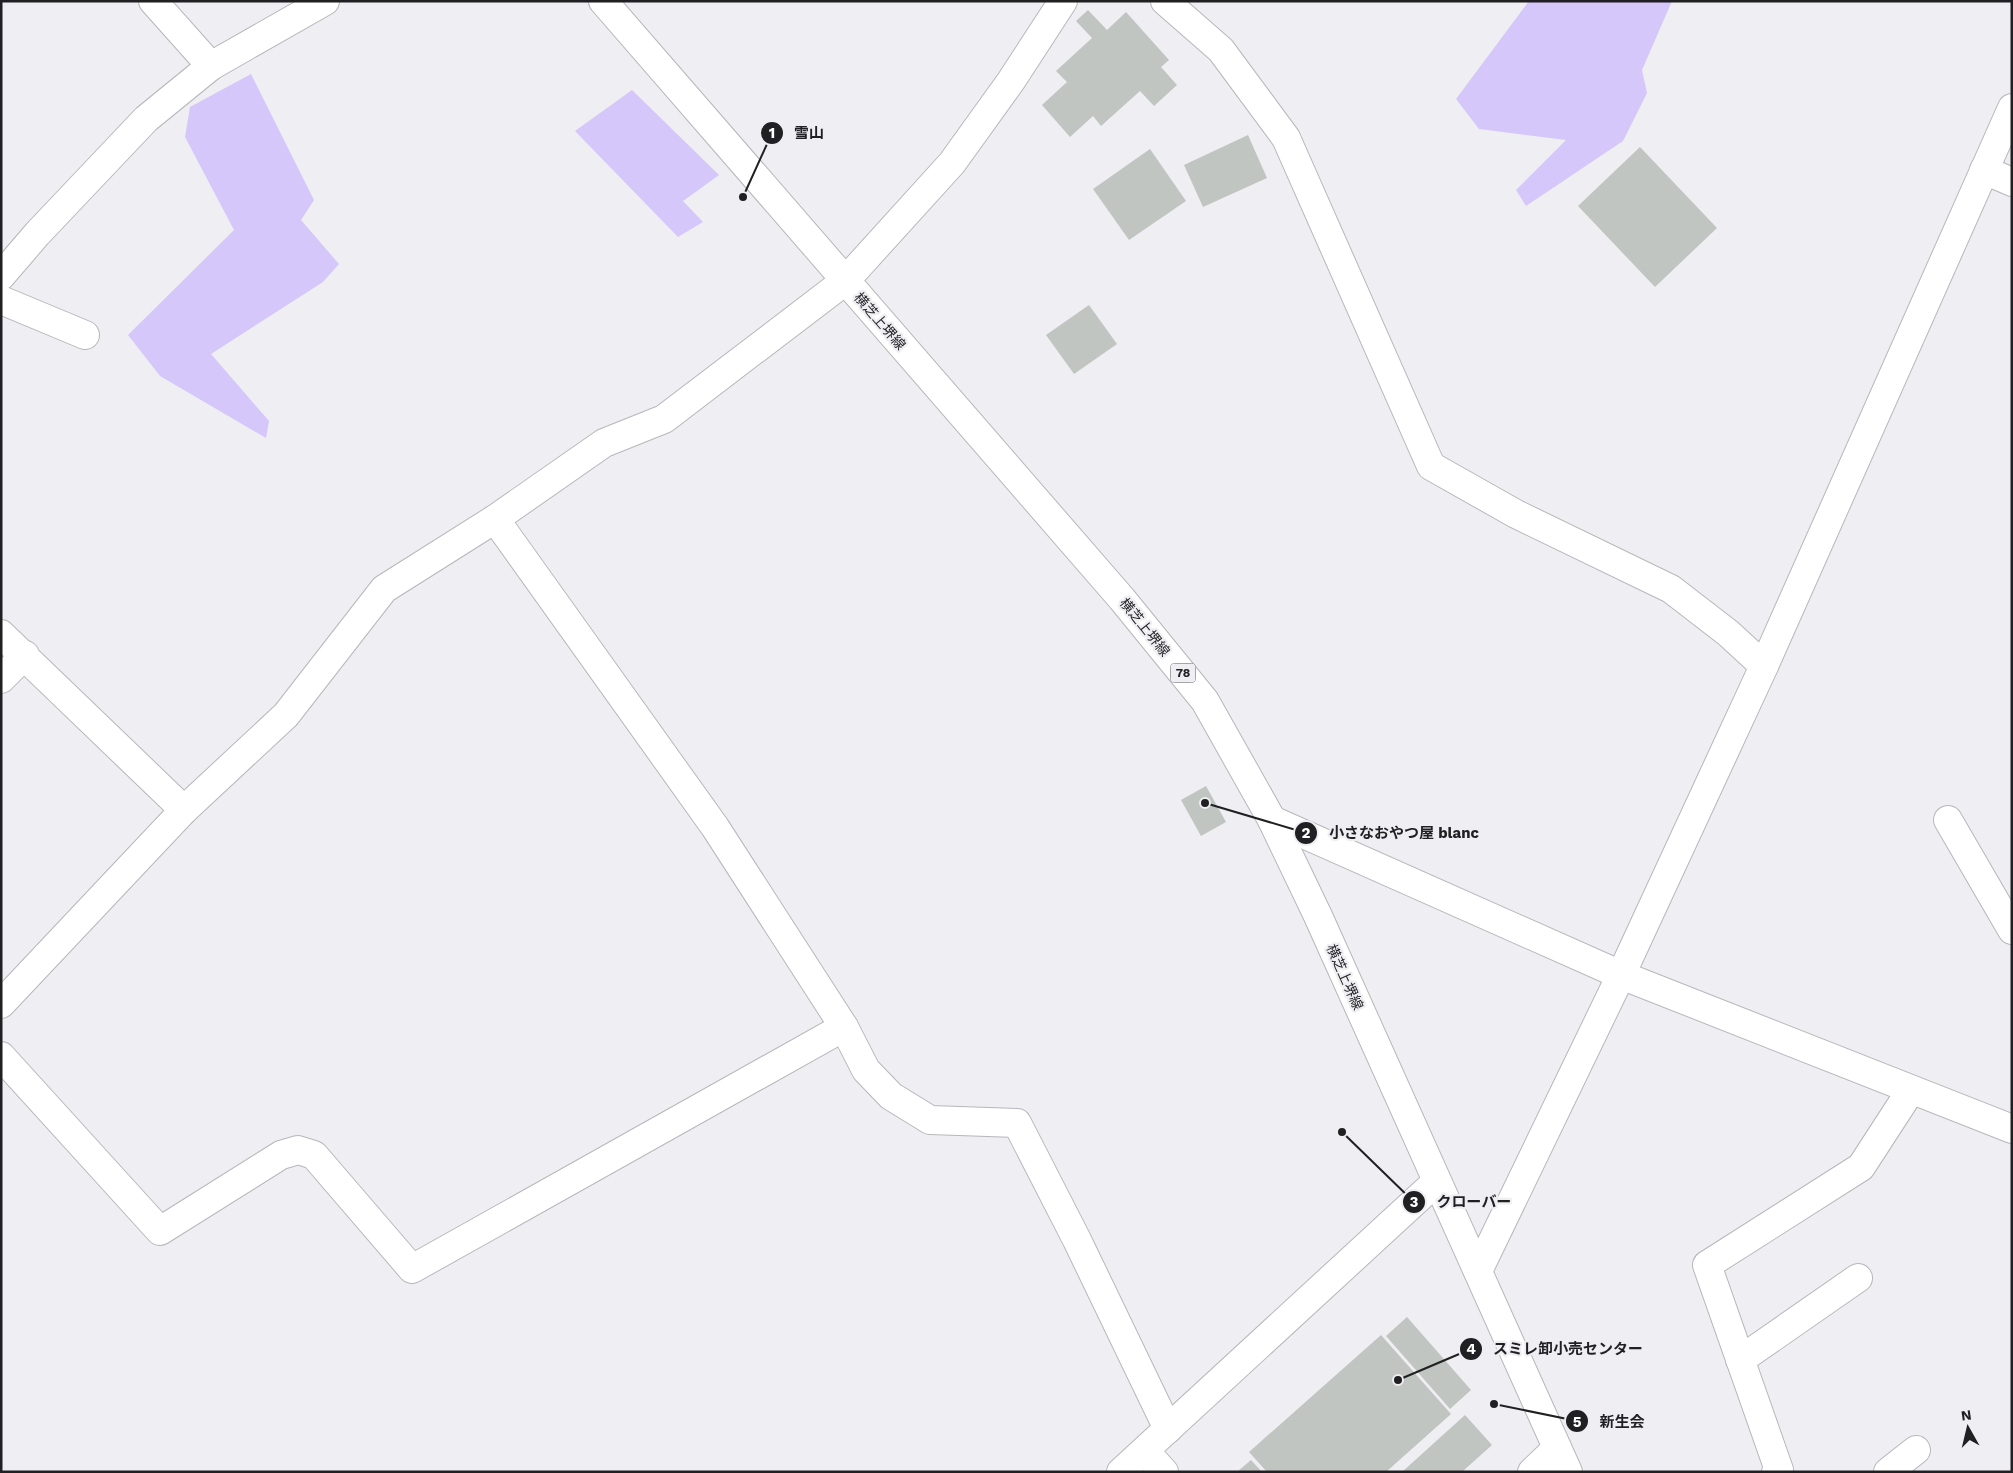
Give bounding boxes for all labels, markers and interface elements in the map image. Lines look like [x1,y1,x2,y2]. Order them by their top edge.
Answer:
callout: 雪山 [759,118,834,148]
text: 1 [769,124,775,142]
text: 雪山 [794,124,824,142]
street label: 横芝上堺線 [851,289,909,353]
street label: 横芝上堺線 [1117,595,1173,659]
road number: 78 [1170,664,1196,682]
callout: 小さなおやつ屋 blanc [1294,818,1489,848]
text: 2 [1302,824,1311,842]
text: 小さなおやつ屋 blanc [1329,824,1480,842]
street label: 横芝上堺線 [1323,942,1367,1012]
callout: クローバー [1401,1187,1521,1217]
text: 3 [1410,1193,1419,1211]
text: クローバー [1437,1193,1511,1211]
callout: スミレ卸小売センター [1458,1334,1653,1364]
text: 4 [1466,1340,1476,1358]
text: スミレ卸小売センター [1493,1340,1643,1358]
north arrow [1943,1403,1993,1453]
callout: 新生会 [1564,1406,1654,1436]
text: N [1960,1406,1972,1424]
text: 5 [1573,1413,1582,1431]
text: 新生会 [1599,1413,1645,1431]

